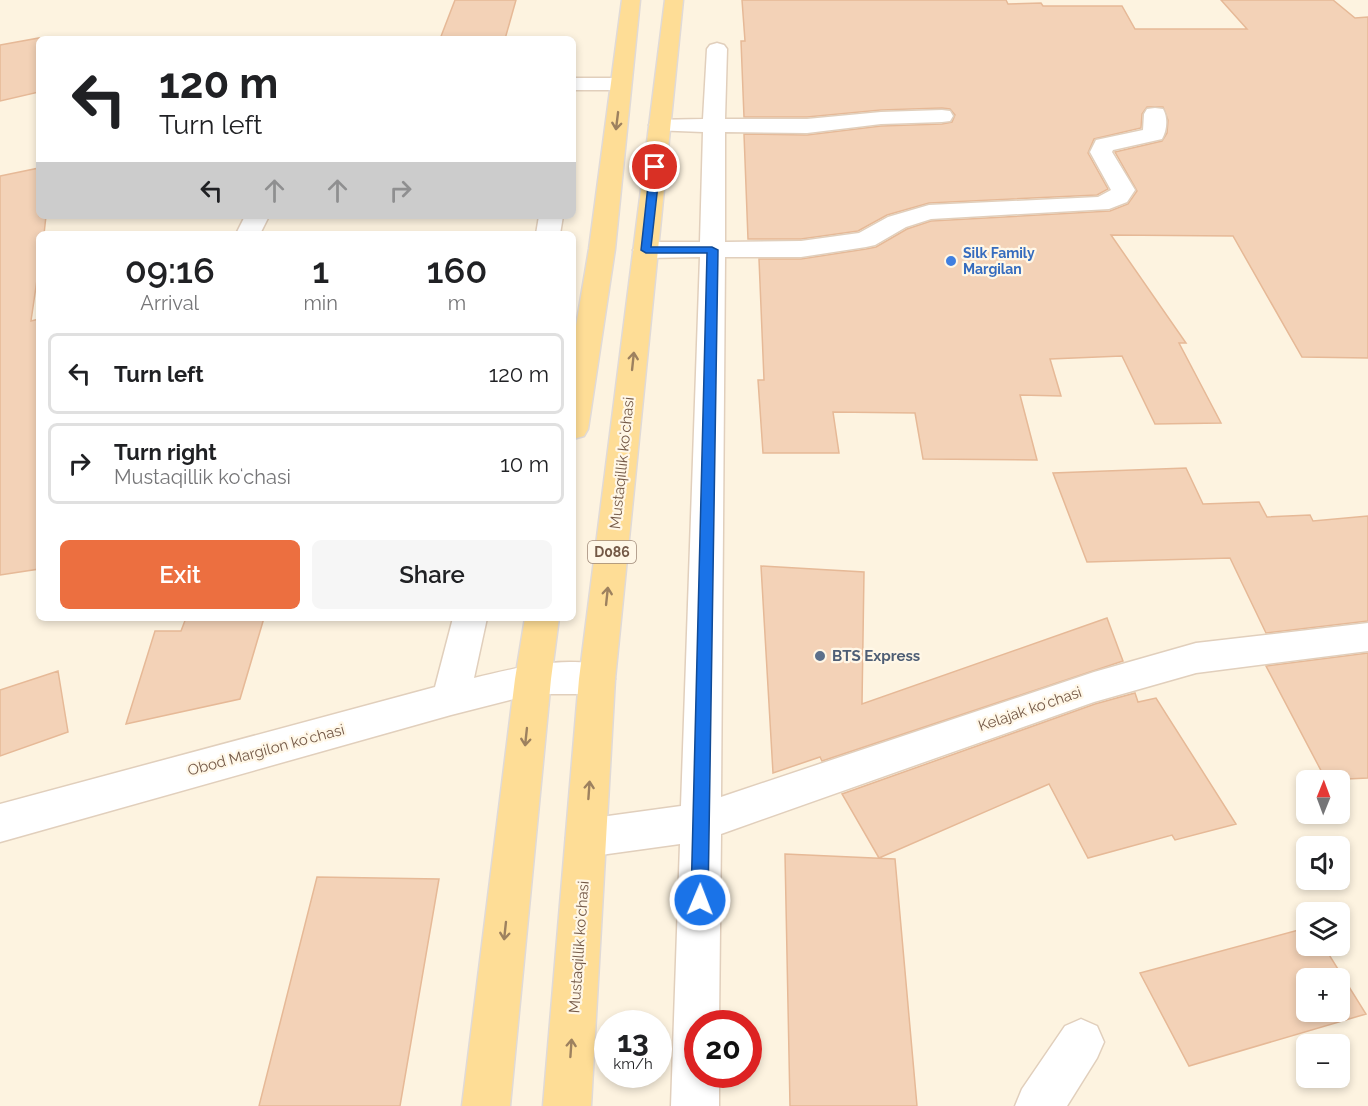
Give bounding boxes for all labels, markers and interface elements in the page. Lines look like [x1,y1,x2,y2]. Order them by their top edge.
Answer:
text: 120 m [159,59,278,108]
icon: left [60,60,138,138]
text: Turn left [159,109,262,140]
one-way arrow [611,110,622,130]
pin [629,141,680,192]
icon: arrive [638,150,671,183]
icon: left [195,174,228,207]
icon: ahead [258,174,291,207]
icon: ahead [321,174,354,207]
icon: right [384,174,417,207]
place label: Silk Family Margilan [963,245,1035,277]
text: 09:16 [125,249,215,291]
text: 1 [312,249,329,291]
text: 160 [426,249,487,291]
marker: Silk Family Margilan [944,254,958,268]
text: Arrival [140,291,199,315]
text: min [303,291,338,315]
text: m [448,291,466,315]
one-way arrow [628,351,639,371]
icon: left [63,357,96,390]
text: Turn left [114,361,204,387]
text: 120 m [489,361,549,387]
street label: Mustaqillik koʻchasi [606,396,638,530]
text: Turn right [114,439,217,465]
icon: right [63,447,96,480]
text: 10 m [500,451,549,477]
text: Mustaqillik koʻchasi [114,465,291,489]
button: Exit [60,540,300,609]
button: Share [312,540,552,609]
road number: D086 [588,541,636,563]
one-way arrow [601,587,612,606]
place label: BTS Express [832,647,920,665]
marker: BTS Express [813,649,827,663]
street label: Kelajak koʻchasi [976,683,1084,735]
street label: Obod Margilon koʻchasi [186,720,346,780]
one-way arrow [520,727,531,747]
north arrow [1296,770,1350,824]
map controls [1296,770,1350,1088]
one-way arrow [584,781,595,801]
button: sound [1296,836,1350,890]
position arrow [668,868,732,932]
street label: Mustaqillik koʻchasi [565,880,593,1014]
button: layers [1296,902,1350,956]
one-way arrow [500,921,511,941]
button: + [1296,968,1350,1022]
speed limit sign: 20 [684,1010,762,1088]
text: 13 [617,1024,649,1059]
button: − [1296,1034,1350,1088]
one-way arrow [566,1038,577,1058]
text: km/h [613,1055,653,1073]

